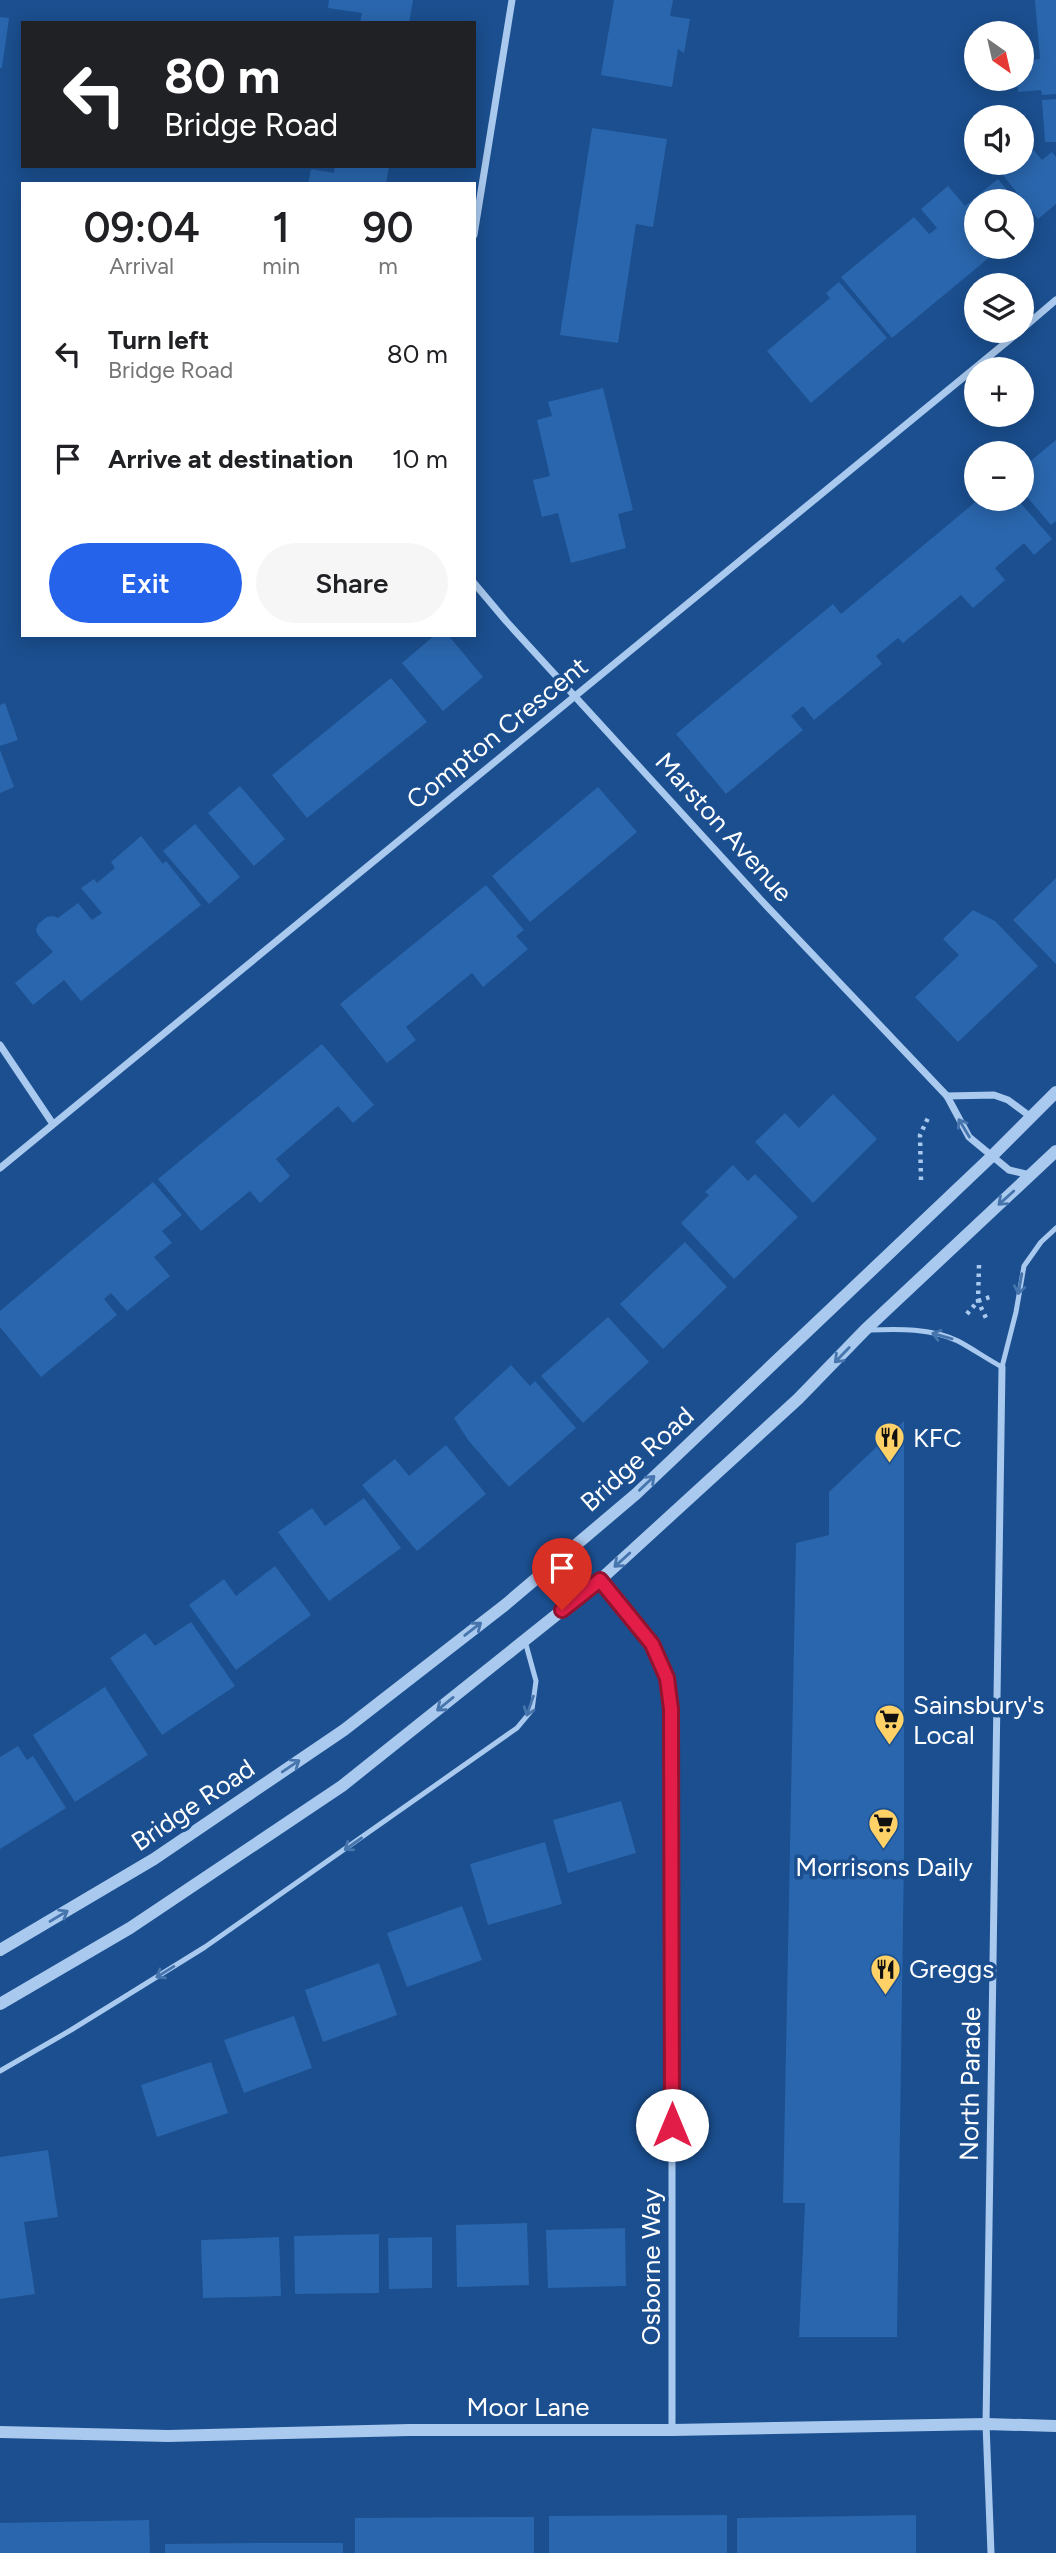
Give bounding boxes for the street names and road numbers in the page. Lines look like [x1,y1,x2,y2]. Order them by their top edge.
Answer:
street label: Compton Crescent [400,650,594,816]
street label: Marston Avenue [649,746,799,908]
street label: Bridge Road [574,1400,700,1518]
street label: Bridge Road [125,1752,261,1858]
street label: North Parade [953,2007,987,2161]
street label: Osborne Way [635,2188,667,2346]
street label: Moor Lane [467,2391,589,2423]

